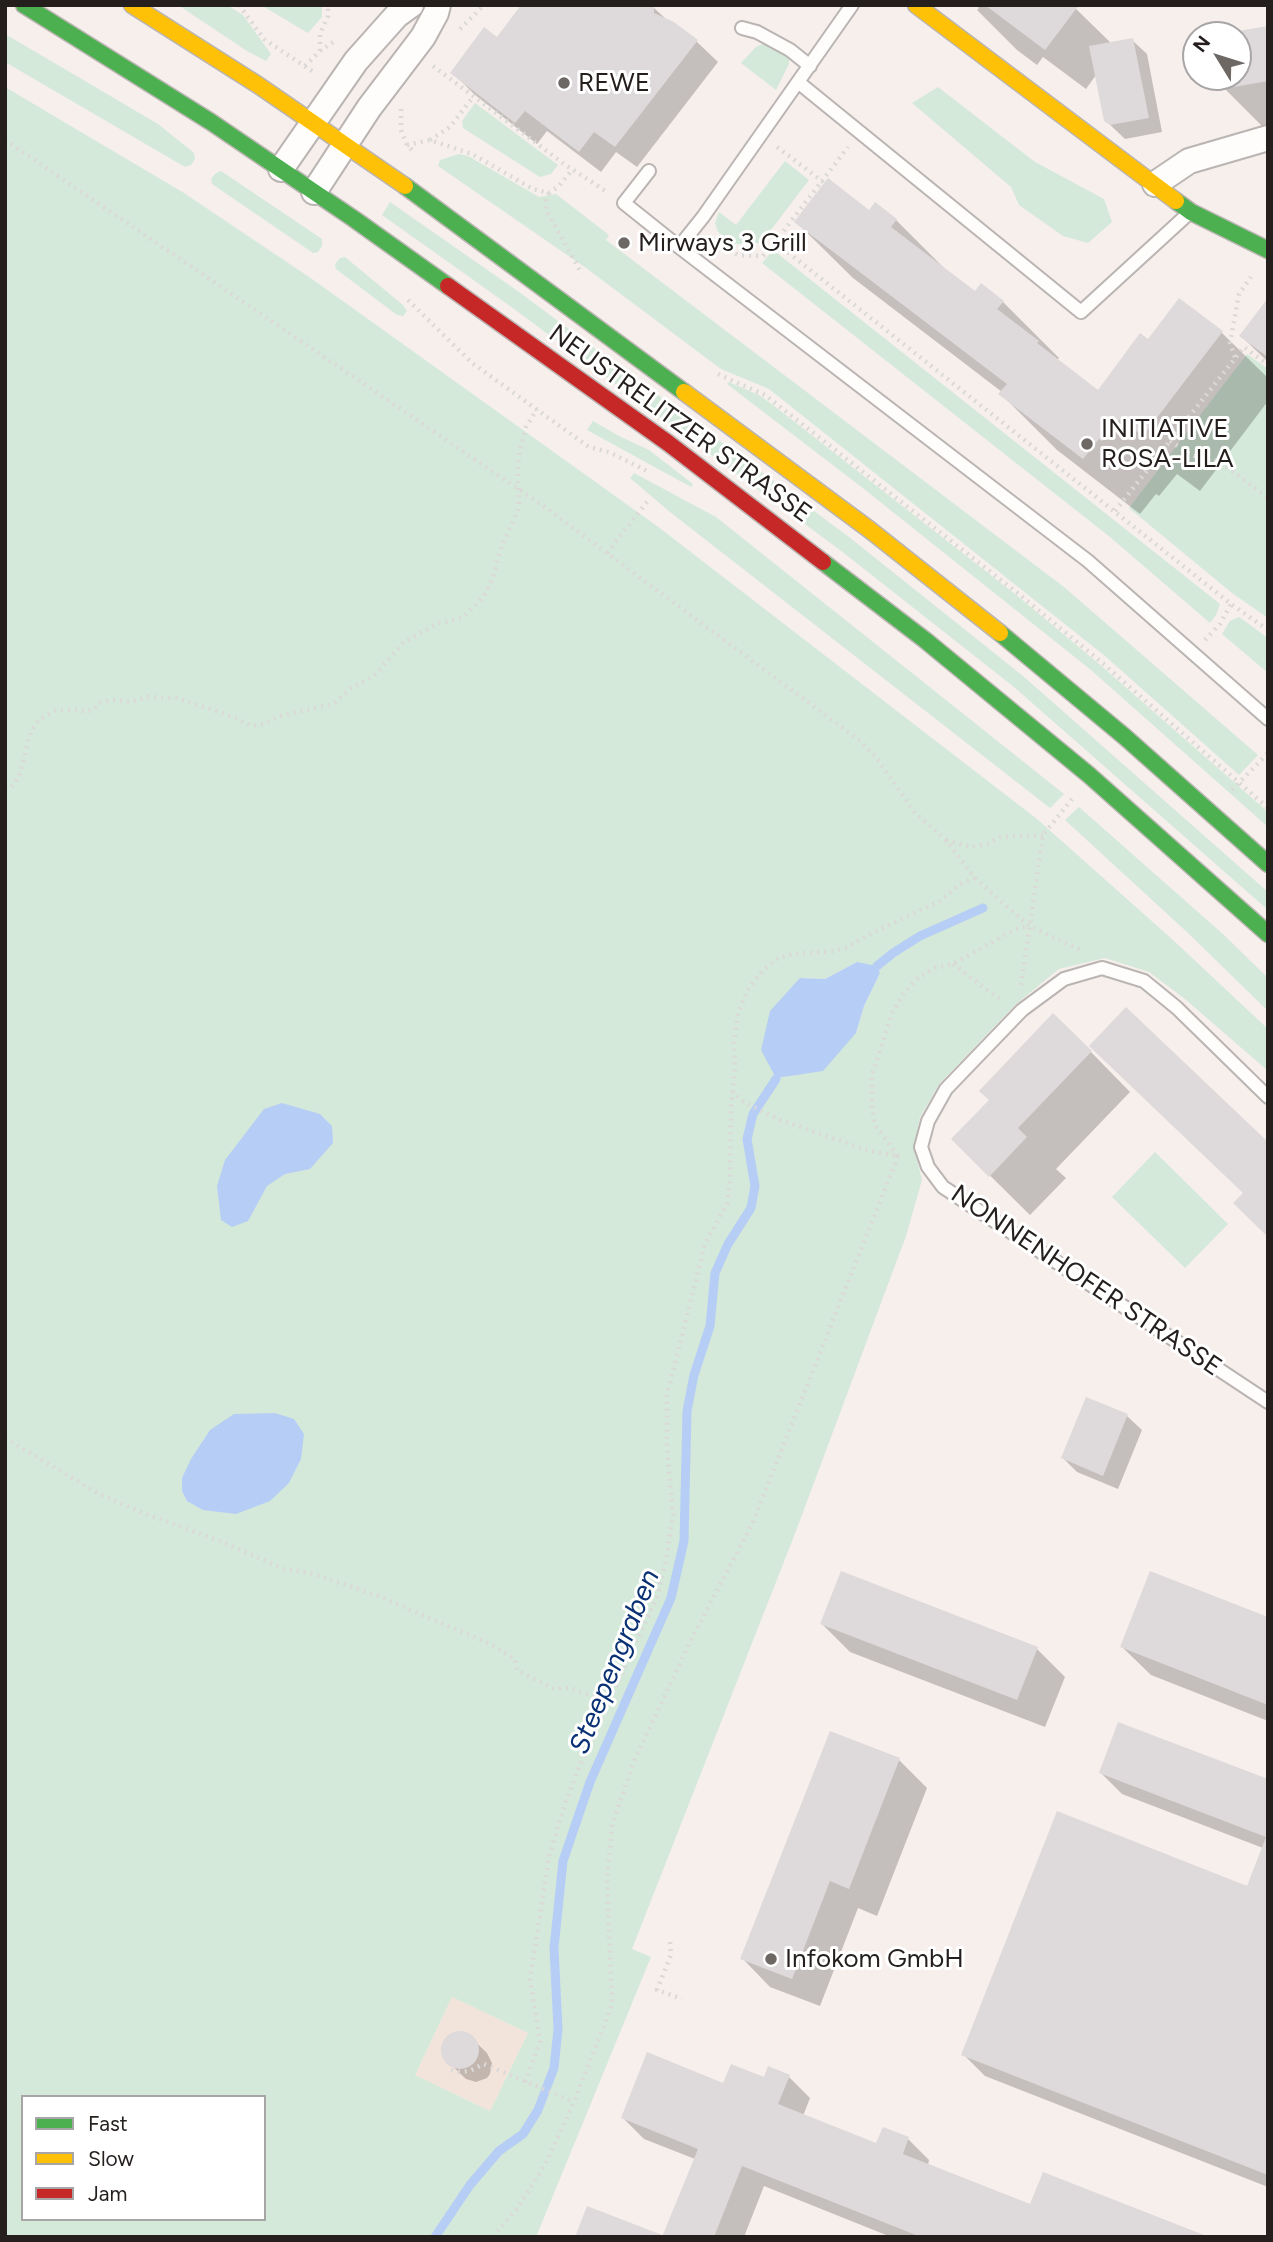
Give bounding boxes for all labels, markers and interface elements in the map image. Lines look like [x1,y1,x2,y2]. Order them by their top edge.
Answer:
north arrow [1182,21,1252,91]
text: N [1188,31,1215,57]
place label: REWE [578,67,650,99]
marker: REWE [556,75,572,91]
place label: Mirways 3 Grill [638,227,807,259]
marker: Mirways 3 Grill [616,235,632,251]
street label: NEUSTRELITZER STRASSE [543,318,817,530]
place label: INITIATIVE ROSA-LILA [1101,413,1234,474]
marker: INITIATIVE ROSA-LILA [1079,436,1095,452]
street label: NONNENHOFER STRASSE [945,1179,1227,1383]
water label: Steepengraben [563,1565,667,1759]
place label: Infokom GmbH [785,1943,964,1975]
marker: Infokom GmbH [763,1951,779,1967]
legend [21,2095,266,2221]
text: Fast [88,2111,128,2136]
text: Slow [88,2146,134,2171]
text: Jam [88,2181,127,2206]

